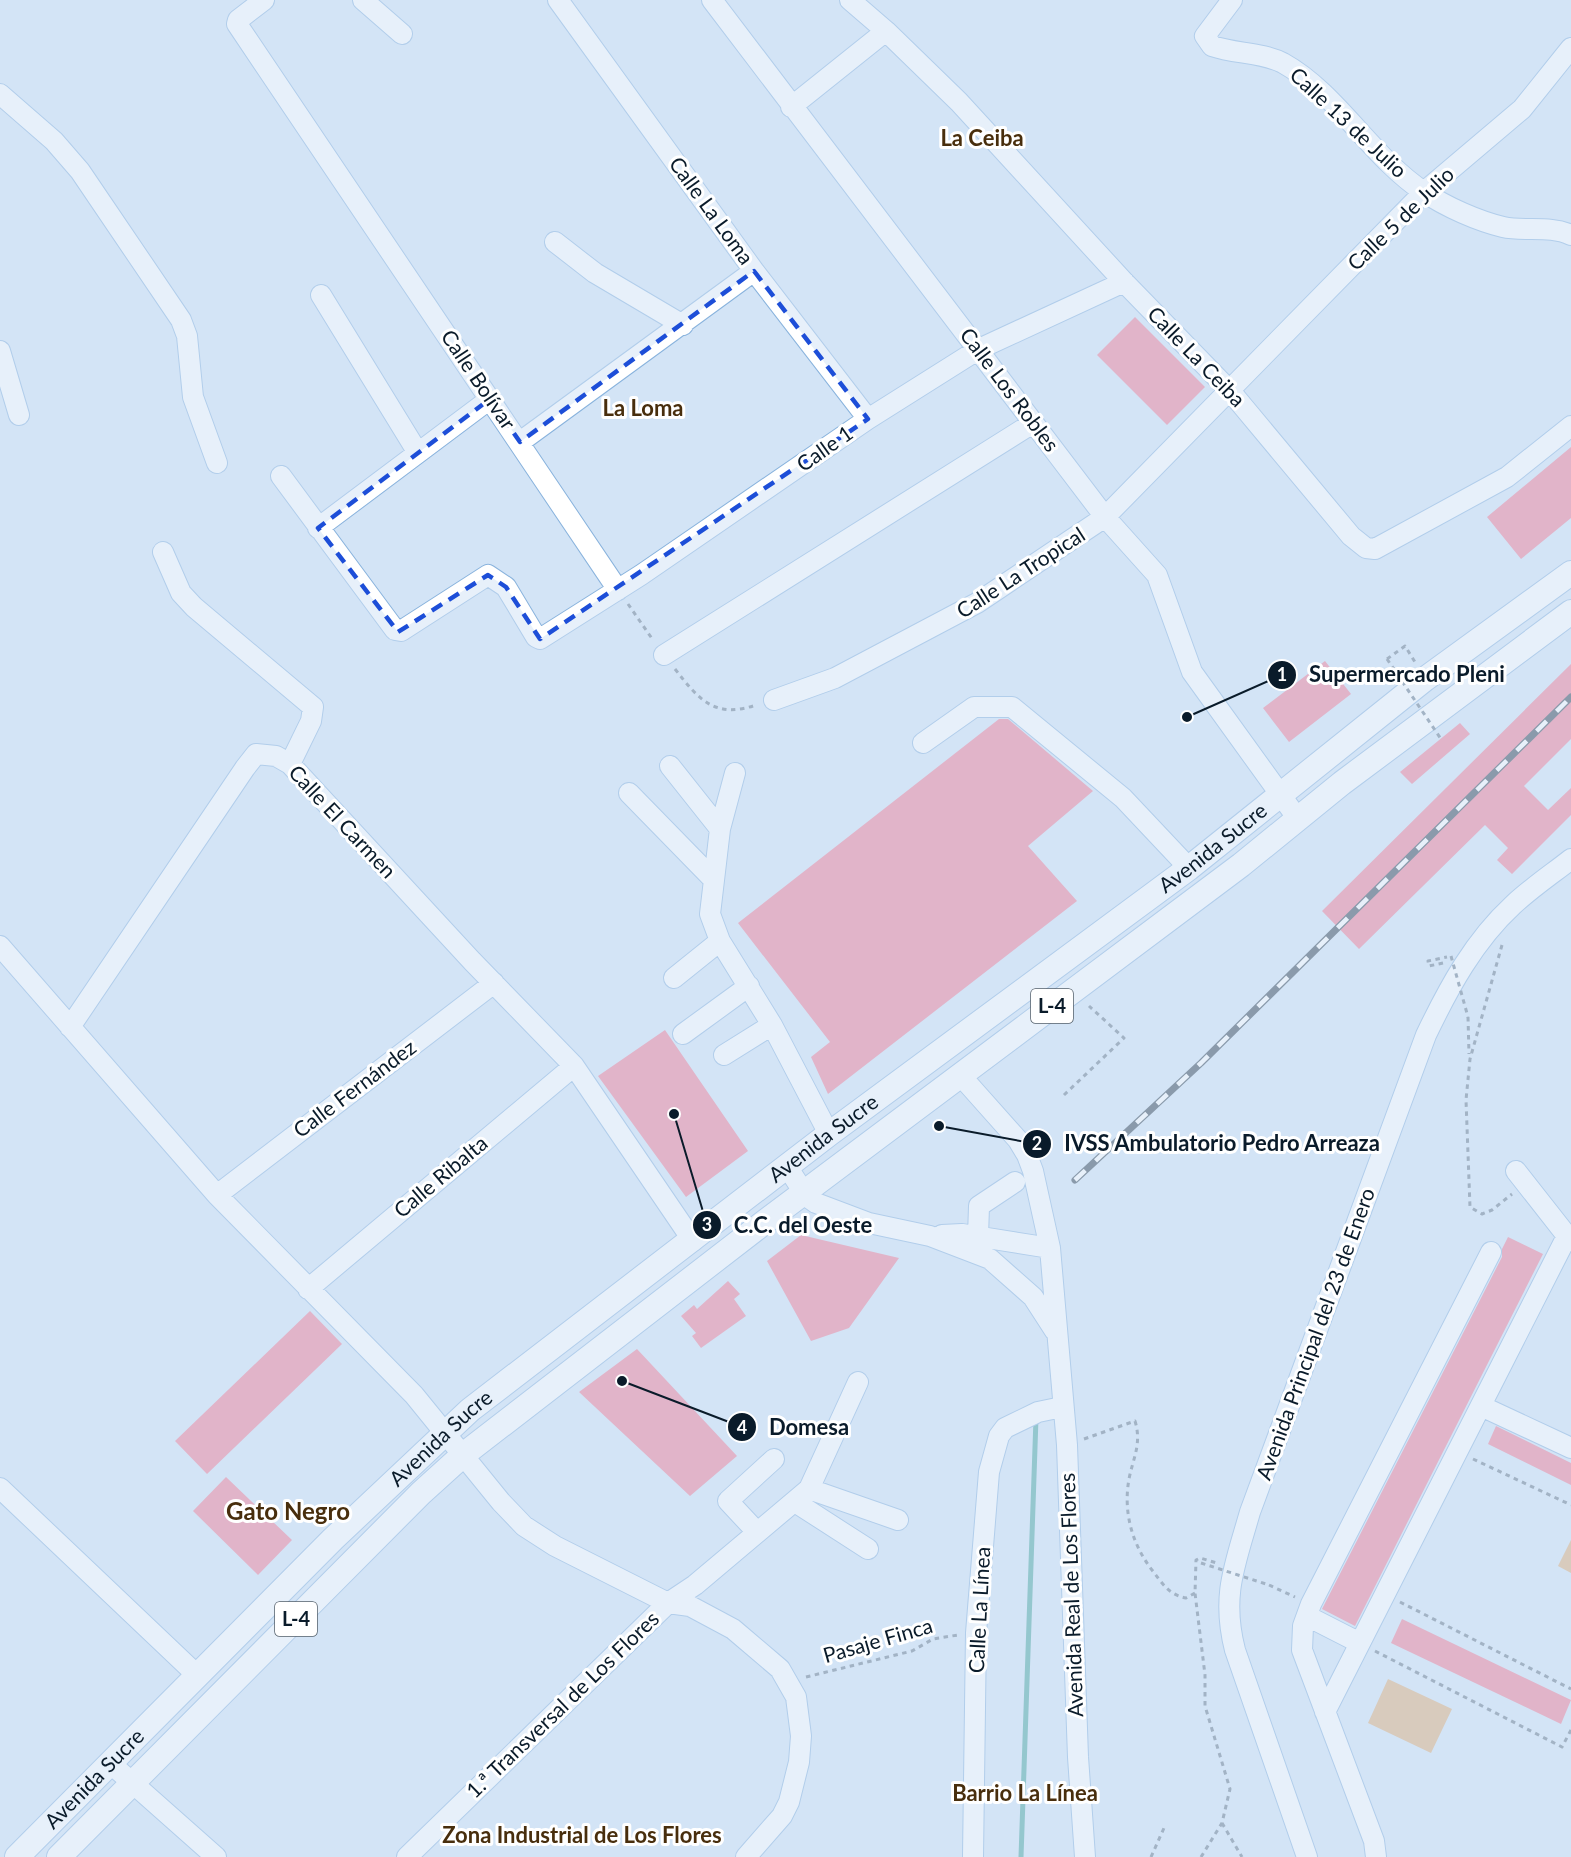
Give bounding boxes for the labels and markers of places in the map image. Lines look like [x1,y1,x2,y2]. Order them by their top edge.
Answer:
callout: Supermercado Pleni [1267,655,1517,695]
callout: IVSS Ambulatorio Pedro Arreaza [1022,1124,1393,1164]
callout: C.C. del Oeste [692,1205,884,1245]
callout: Domesa [727,1407,861,1447]

